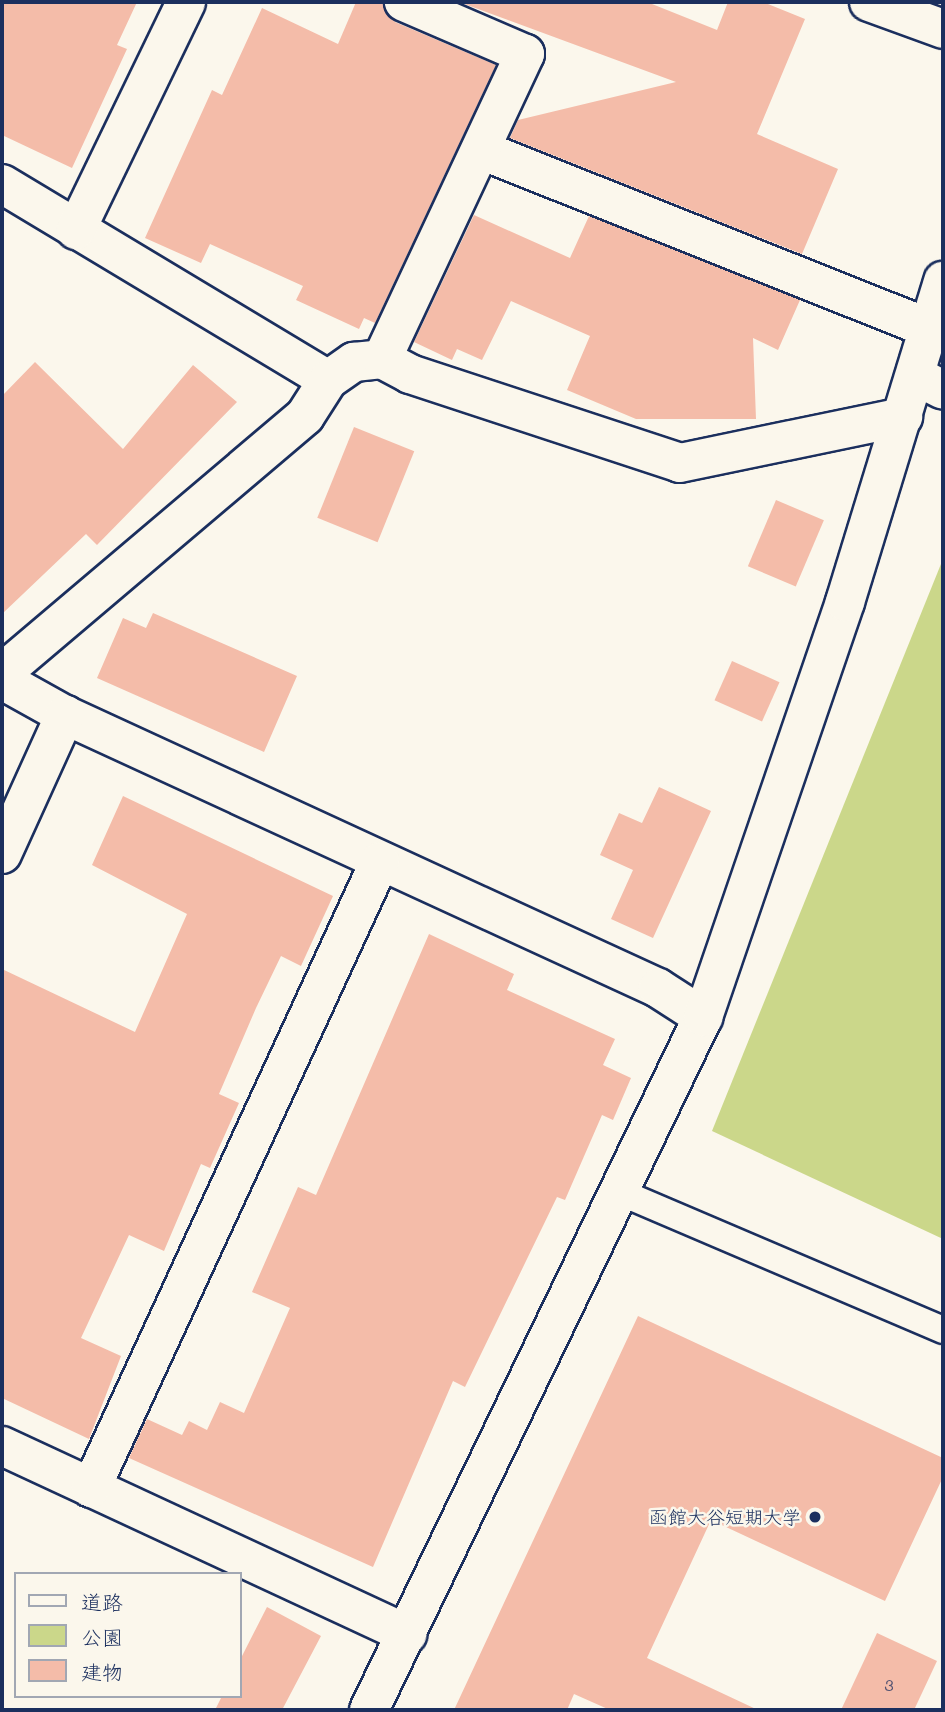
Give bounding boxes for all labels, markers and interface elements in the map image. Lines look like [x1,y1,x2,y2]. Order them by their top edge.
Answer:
place label: 函館大谷短期大学 [649,1506,801,1528]
marker: 函館大谷短期大学 [807,1509,823,1525]
legend [14,1572,242,1698]
text: 道路 [81,1588,123,1615]
text: 公園 [81,1623,123,1650]
text: 建物 [81,1658,123,1685]
house number: 3 [884,1675,894,1695]

